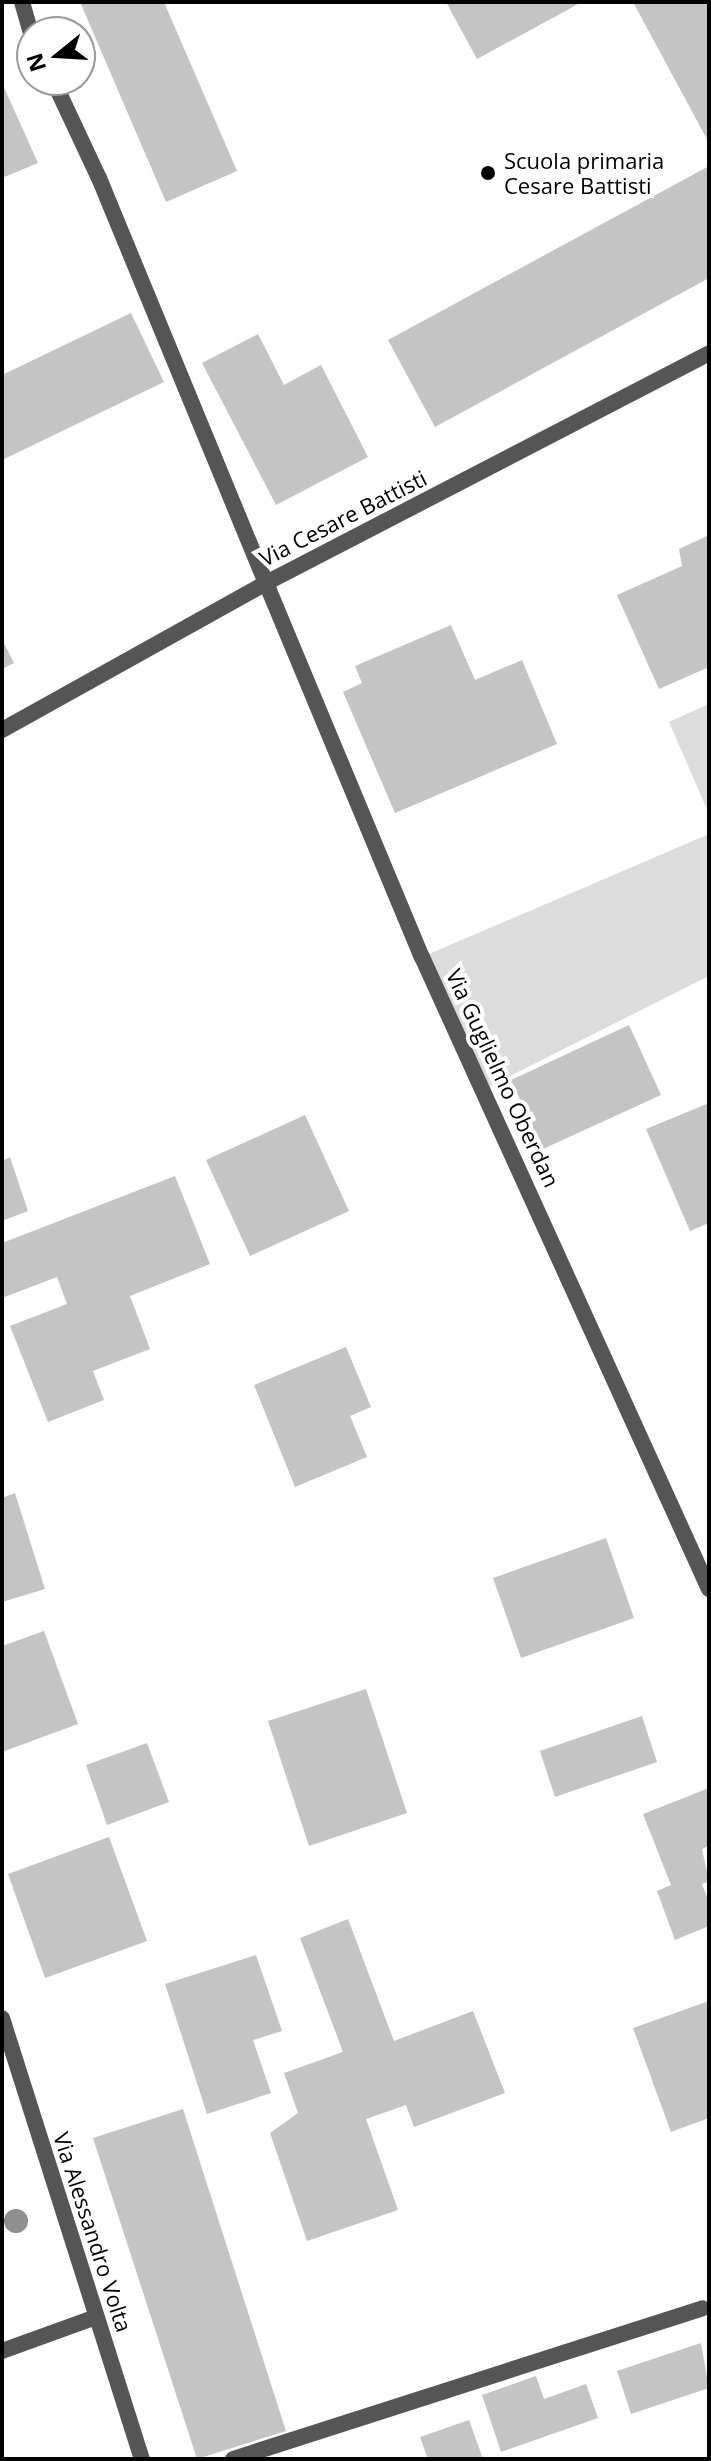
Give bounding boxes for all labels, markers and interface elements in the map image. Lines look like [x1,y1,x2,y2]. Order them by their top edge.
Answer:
north arrow [16,16,96,96]
text: N [18,50,52,76]
place label: Scuola primaria Cesare Battisti [504,147,664,198]
marker: Scuola primaria Cesare Battisti [479,164,497,182]
street label: Via Cesare Battisti [255,464,431,572]
street label: Via Guglielmo Oberdan [441,965,565,1191]
street label: Via Alessandro Volta [48,2129,138,2335]

